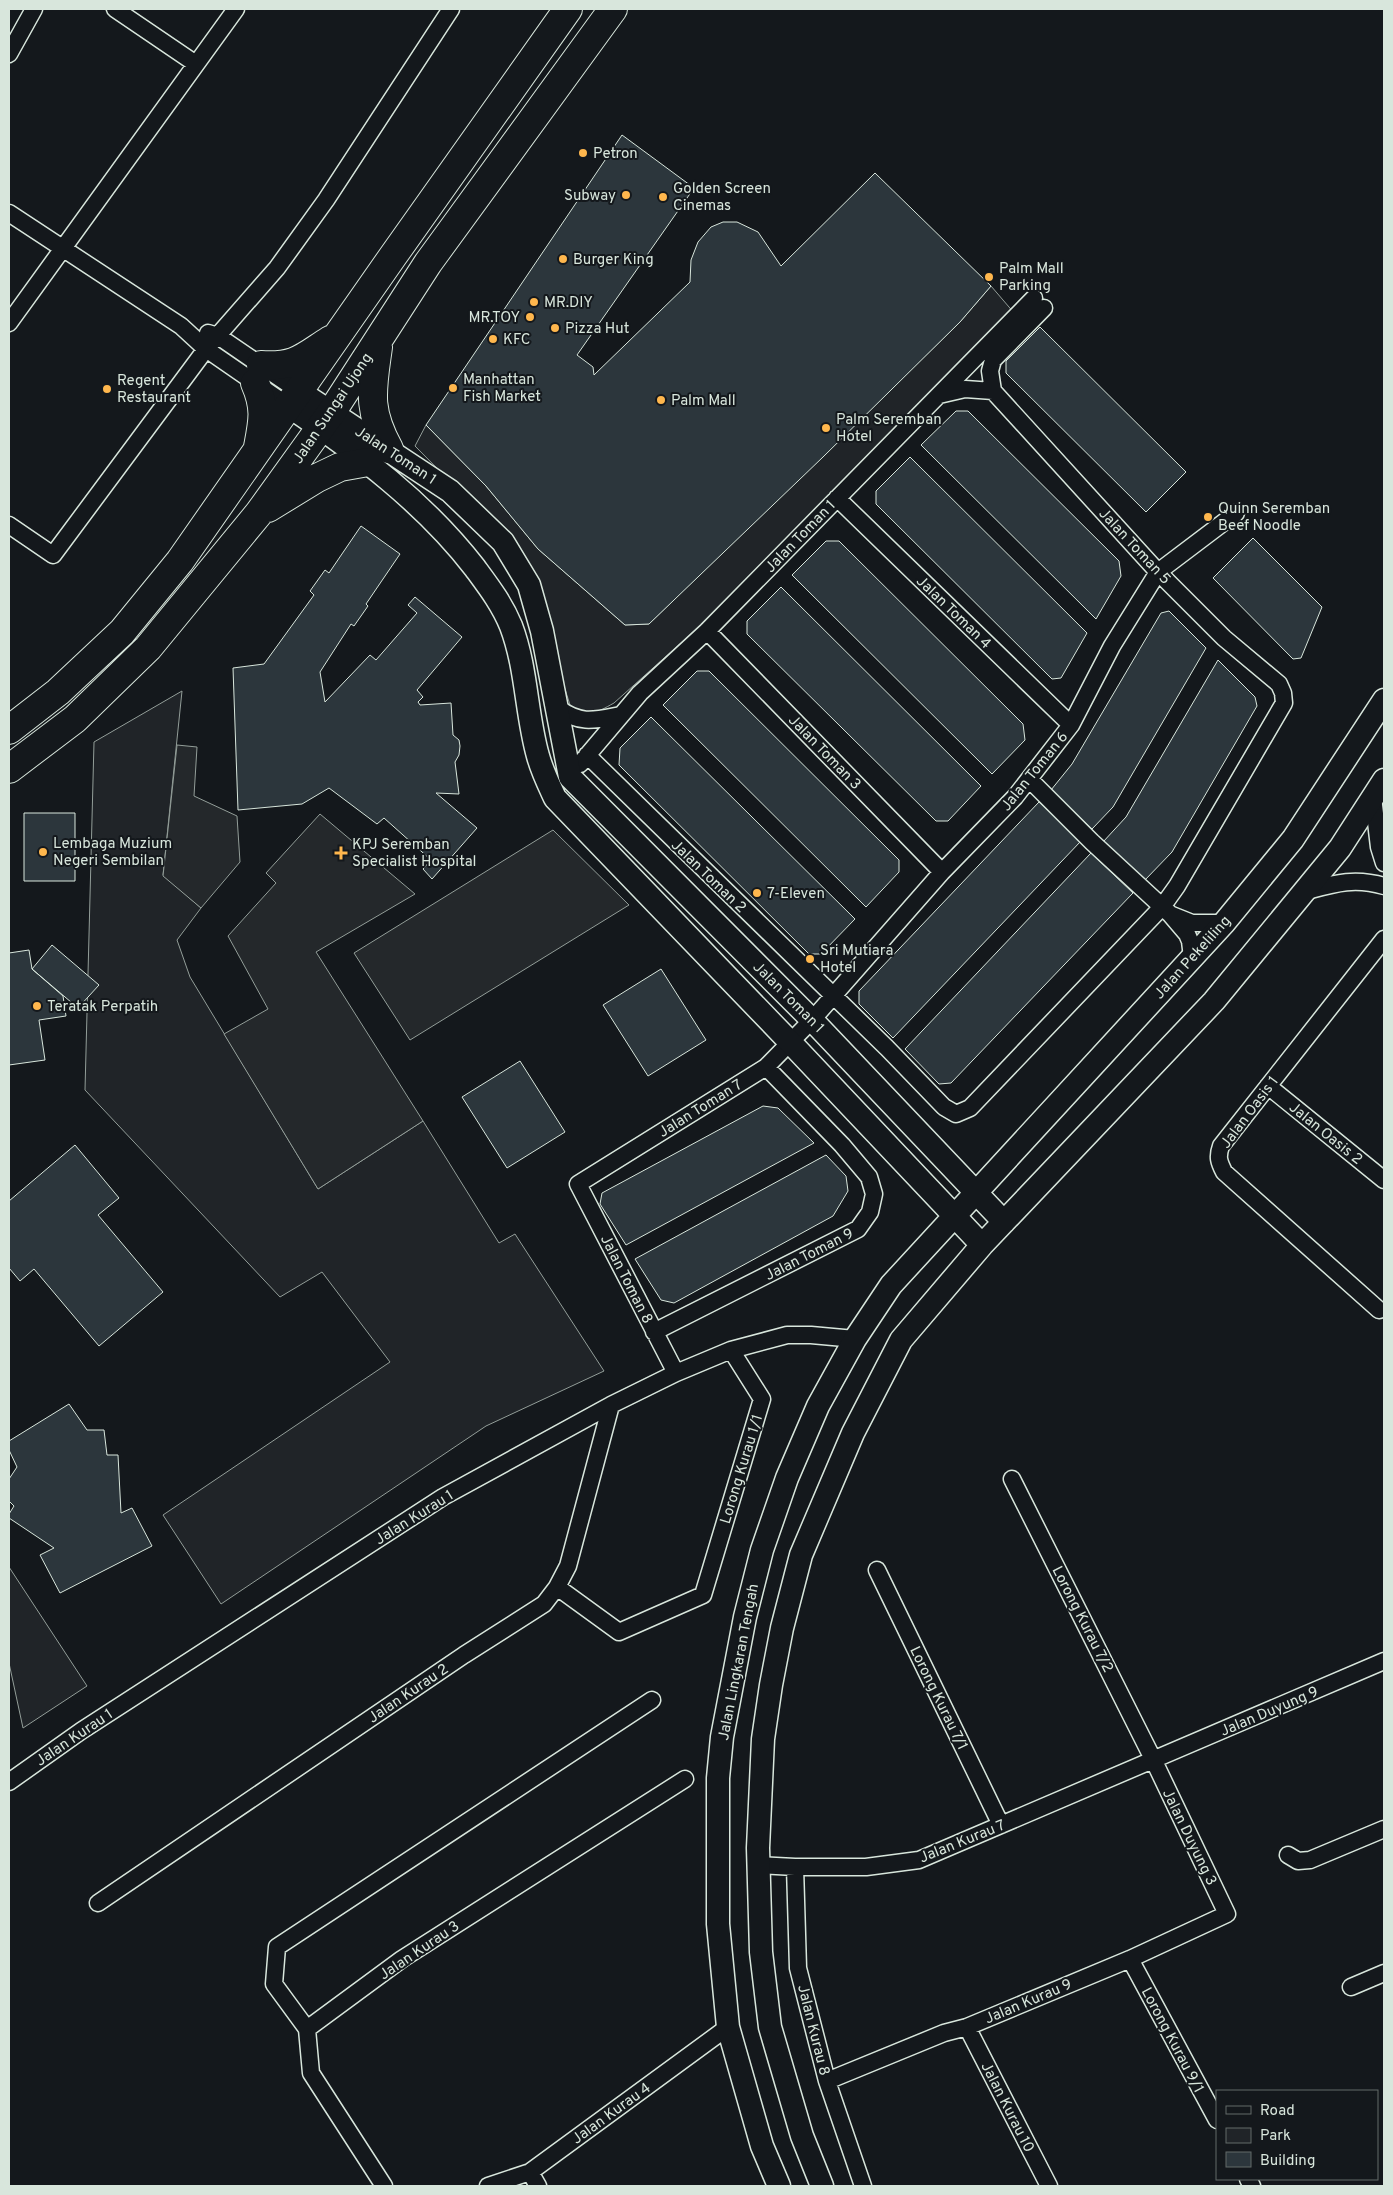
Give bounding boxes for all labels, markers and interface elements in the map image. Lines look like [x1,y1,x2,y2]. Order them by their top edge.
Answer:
place label: Petron [593,145,638,164]
marker: Petron [577,147,589,159]
place label: Golden Screen Cinemas [673,180,771,216]
place label: Subway [564,187,616,206]
marker: Subway [620,189,632,201]
marker: Golden Screen Cinemas [657,191,669,203]
place label: Burger King [573,251,654,270]
marker: Burger King [557,253,569,265]
place label: Palm Mall Parking [999,260,1064,296]
marker: Palm Mall Parking [983,271,995,283]
place label: MR.DIY [544,294,593,313]
marker: MR.DIY [528,296,540,308]
place label: MR.TOY [468,309,520,328]
marker: MR.TOY [524,311,536,323]
place label: Pizza Hut [565,320,629,339]
marker: Pizza Hut [549,322,561,334]
place label: KFC [503,331,531,350]
marker: KFC [487,333,499,345]
street label: Jalan Sungai Ujong [289,350,377,468]
place label: Manhattan Fish Market [463,371,541,407]
place label: Regent Restaurant [117,372,191,408]
marker: Manhattan Fish Market [447,382,459,394]
marker: Regent Restaurant [101,383,113,395]
place label: Palm Mall [671,392,736,411]
marker: Palm Mall [655,394,667,406]
place label: Palm Seremban Hotel [836,411,942,447]
marker: Palm Seremban Hotel [820,422,832,434]
street label: Jalan Toman 1 [351,423,440,490]
street label: Jalan Toman 1 [762,497,840,577]
place label: Quinn Seremban Beef Noodle [1218,500,1330,536]
street label: Jalan Toman 5 [1094,505,1174,589]
marker: Quinn Seremban Beef Noodle [1202,511,1214,523]
street label: Jalan Toman 4 [911,572,995,654]
street label: Jalan Toman 3 [783,712,864,795]
street label: Jalan Toman 6 [997,728,1073,816]
place label: Lembaga Muzium Negeri Sembilan [53,835,172,871]
place label: KPJ Seremban Specialist Hospital [352,836,476,872]
street label: Jalan Toman 2 [666,836,750,918]
marker: Lembaga Muzium Negeri Sembilan [37,846,49,858]
marker: KPJ Seremban Specialist Hospital [334,846,348,860]
place label: 7-Eleven [767,885,825,904]
marker: 7-Eleven [751,887,763,899]
street label: Jalan Pekeliling [1151,912,1236,1004]
place label: Sri Mutiara Hotel [820,942,893,978]
marker: Sri Mutiara Hotel [804,953,816,965]
street label: Jalan Toman 1 [748,958,828,1038]
place label: Teratak Perpatih [47,998,158,1017]
marker: Teratak Perpatih [31,1000,43,1012]
street label: Jalan Oasis 1 [1217,1073,1284,1153]
street label: Jalan Toman 7 [655,1076,746,1143]
street label: Jalan Oasis 2 [1284,1099,1366,1170]
street label: Jalan Toman 9 [762,1225,857,1286]
street label: Jalan Toman 8 [595,1232,656,1327]
street label: Lorong Kurau 1/1 [717,1412,768,1526]
street label: Jalan Kurau 1 [372,1487,458,1550]
street label: Lorong Kurau 7/2 [1047,1563,1117,1676]
street label: Jalan Lingkaran Tengah [715,1582,764,1742]
street label: Lorong Kurau 7/1 [904,1644,971,1754]
street label: Jalan Kurau 2 [365,1660,453,1728]
street label: Jalan Duyung 9 [1218,1683,1322,1742]
street label: Jalan Kurau 1 [32,1705,117,1771]
street label: Jalan Duyung 3 [1157,1786,1220,1889]
street label: Jalan Kurau 7 [917,1816,1008,1868]
street label: Jalan Kurau 3 [376,1917,464,1985]
street label: Jalan Kurau 9 [982,1976,1075,2029]
street label: Jalan Kurau 8 [792,1983,833,2078]
street label: Lorong Kurau 9/1 [1136,1985,1207,2097]
street label: Jalan Kurau 10 [976,2059,1038,2156]
street label: Jalan Kurau 4 [569,2079,655,2149]
legend [1216,2090,1378,2180]
text: Road [1260,2102,1295,2121]
text: Park [1260,2127,1291,2146]
text: Building [1260,2152,1315,2171]

